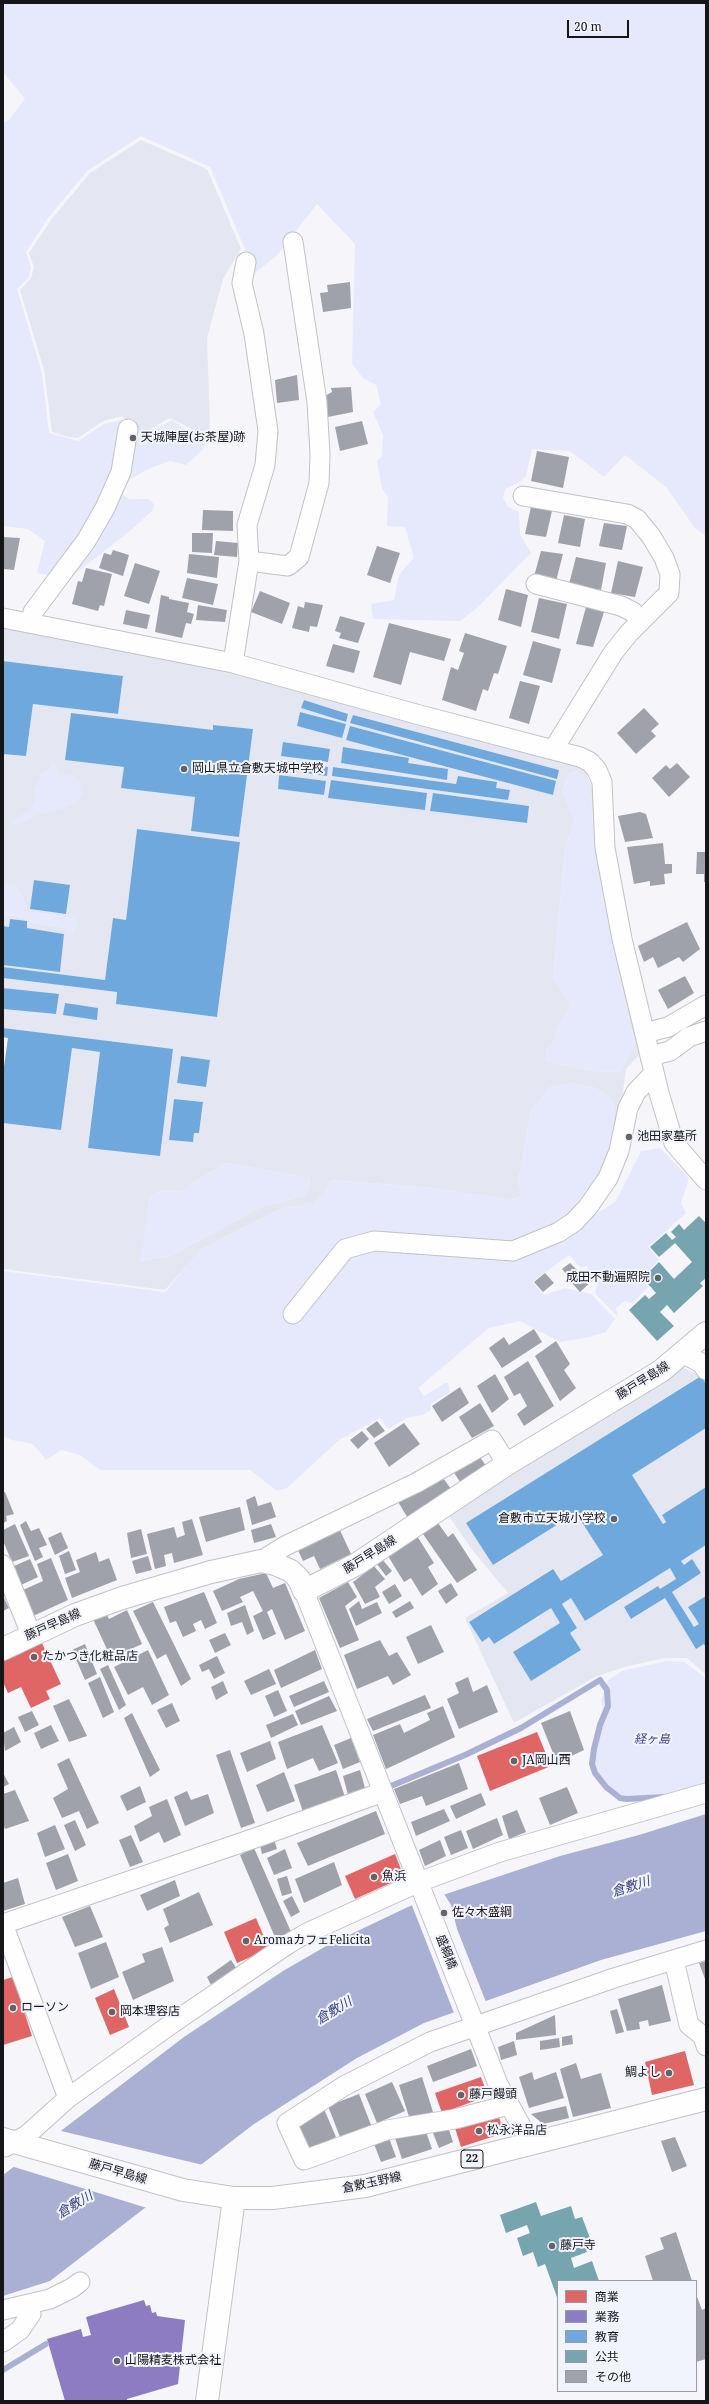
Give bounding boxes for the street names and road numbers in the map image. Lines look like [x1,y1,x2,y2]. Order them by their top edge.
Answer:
street label: 藤戸早島線 [614,1359,672,1403]
street label: 藤戸早島線 [341,1533,399,1577]
street label: 藤戸早島線 [23,1606,83,1644]
street label: 盛綱橋 [433,1933,459,1971]
road number: 22 [461,2150,483,2168]
street label: 藤戸早島線 [87,2157,149,2187]
street label: 倉敷玉野線 [341,2170,403,2196]

